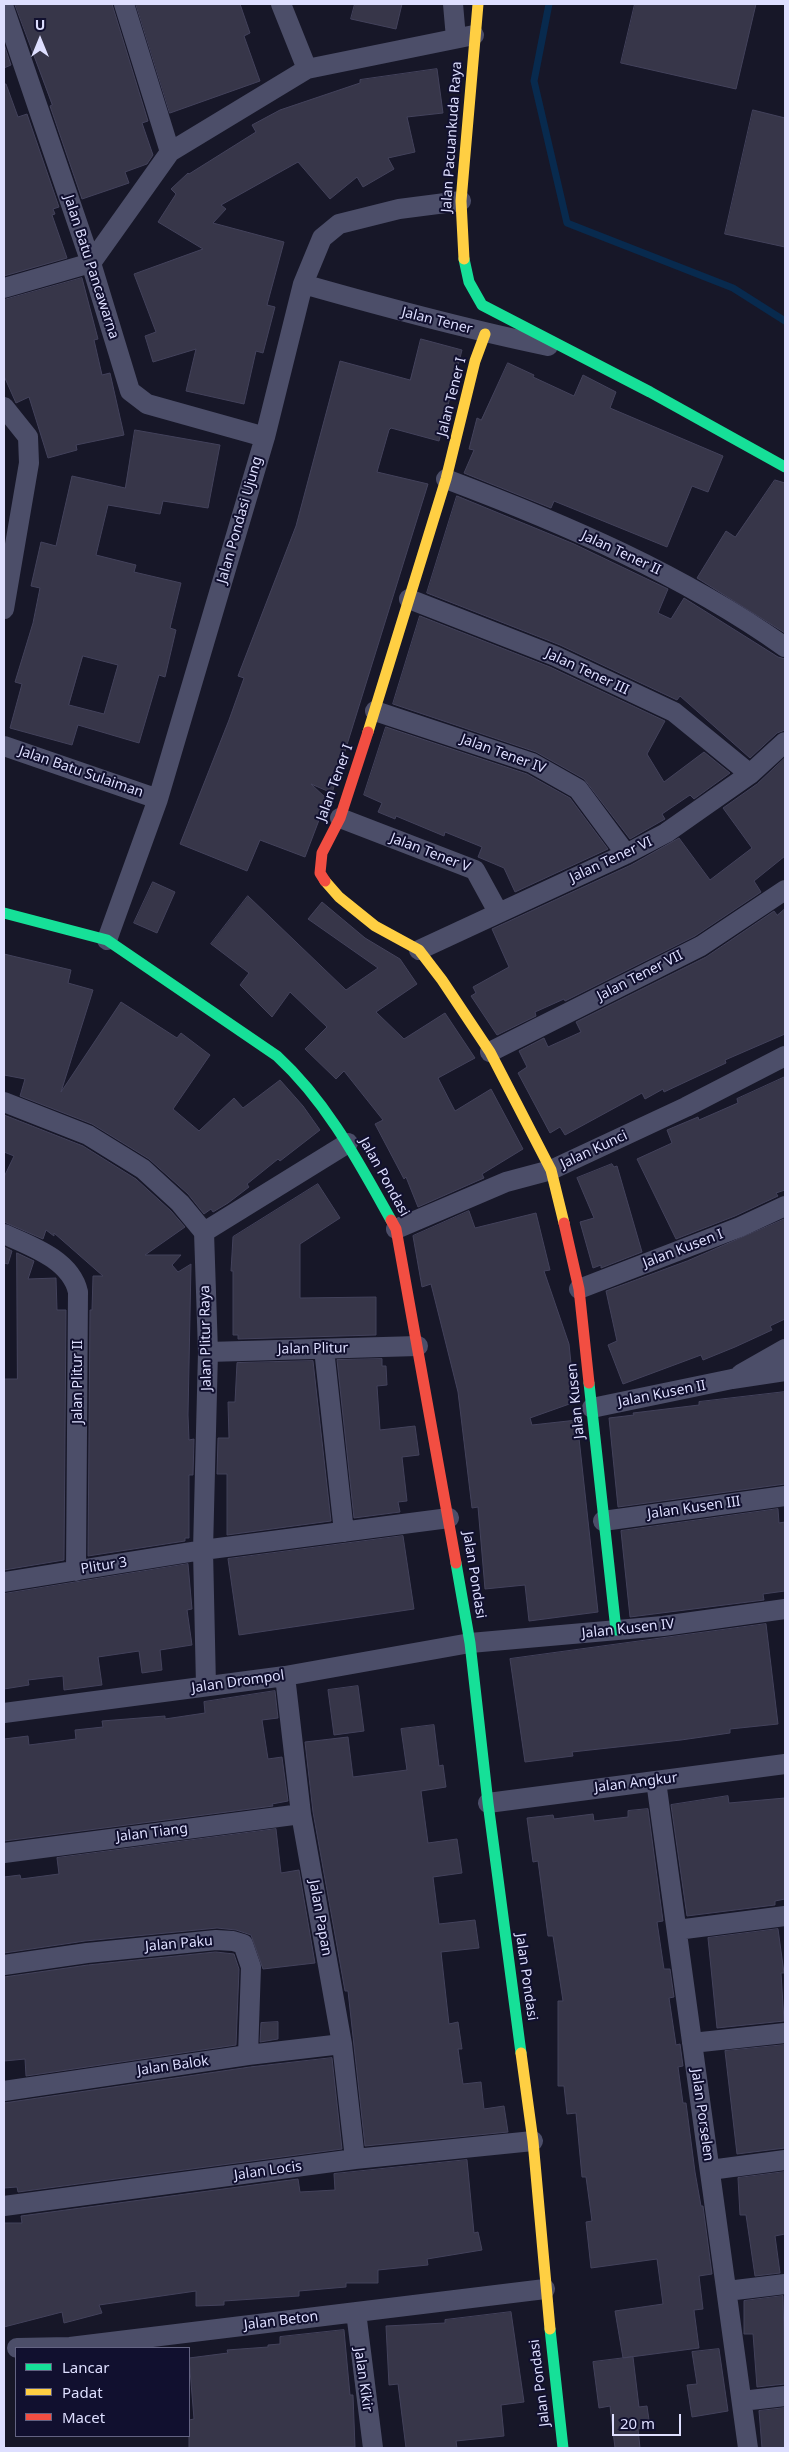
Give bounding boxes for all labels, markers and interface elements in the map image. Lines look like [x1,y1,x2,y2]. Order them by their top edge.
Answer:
north arrow [15,15,65,65]
text: U [35,15,45,34]
street label: Jalan Pacuankuda Raya [438,61,466,213]
street label: Jalan Batu Pancawarna [60,193,122,341]
street label: Jalan Tener [400,304,474,338]
street label: Jalan Tener I [434,356,470,438]
street label: Jalan Pondasi Ujung [214,455,266,585]
street label: Jalan Tener II [579,527,663,579]
street label: Jalan Tener III [543,645,631,699]
street label: Jalan Tener IV [458,731,548,777]
street label: Jalan Tener I [313,742,357,824]
street label: Jalan Batu Sulaiman [16,743,146,801]
street label: Jalan Tener V [388,830,472,876]
street label: Jalan Tener VI [567,834,655,886]
street label: Jalan Tener VII [594,947,686,1005]
street label: Jalan Kunci [558,1127,630,1173]
street label: Jalan Pondasi [355,1135,413,1219]
street label: Jalan Kusen I [641,1226,725,1272]
street label: Jalan Plitur Raya [197,1285,215,1391]
street label: Jalan Plitur II [70,1340,86,1424]
street label: Jalan Plitur [278,1340,348,1358]
street label: Jalan Kusen [564,1362,588,1440]
street label: Jalan Kusen II [617,1377,707,1411]
street label: Jalan Kusen III [646,1493,742,1523]
street label: Jalan Pondasi [459,1530,489,1620]
street label: Plitur 3 [80,1554,128,1578]
street label: Jalan Kusen IV [581,1616,675,1642]
street label: Jalan Drompol [191,1667,285,1697]
street label: Jalan Angkur [594,1770,678,1796]
street label: Jalan Tiang [115,1820,189,1846]
street label: Jalan Papan [305,1879,335,1957]
street label: Jalan Pondasi [512,1932,540,2022]
street label: Jalan Paku [144,1933,214,1955]
street label: Jalan Balok [136,2053,210,2079]
street label: Jalan Porselen [687,2068,717,2162]
street label: Jalan Locis [233,2158,303,2184]
street label: Jalan Beton [243,2308,319,2334]
street label: Jalan Pondasi [526,2338,554,2428]
legend [15,2347,190,2437]
street label: Jalan Kikir [350,2347,376,2413]
text: Lancar [62,2357,109,2377]
text: Padat [62,2382,103,2402]
scale bar [614,2404,683,2436]
text: Macet [62,2407,105,2427]
text: 20 m [620,2413,655,2433]

